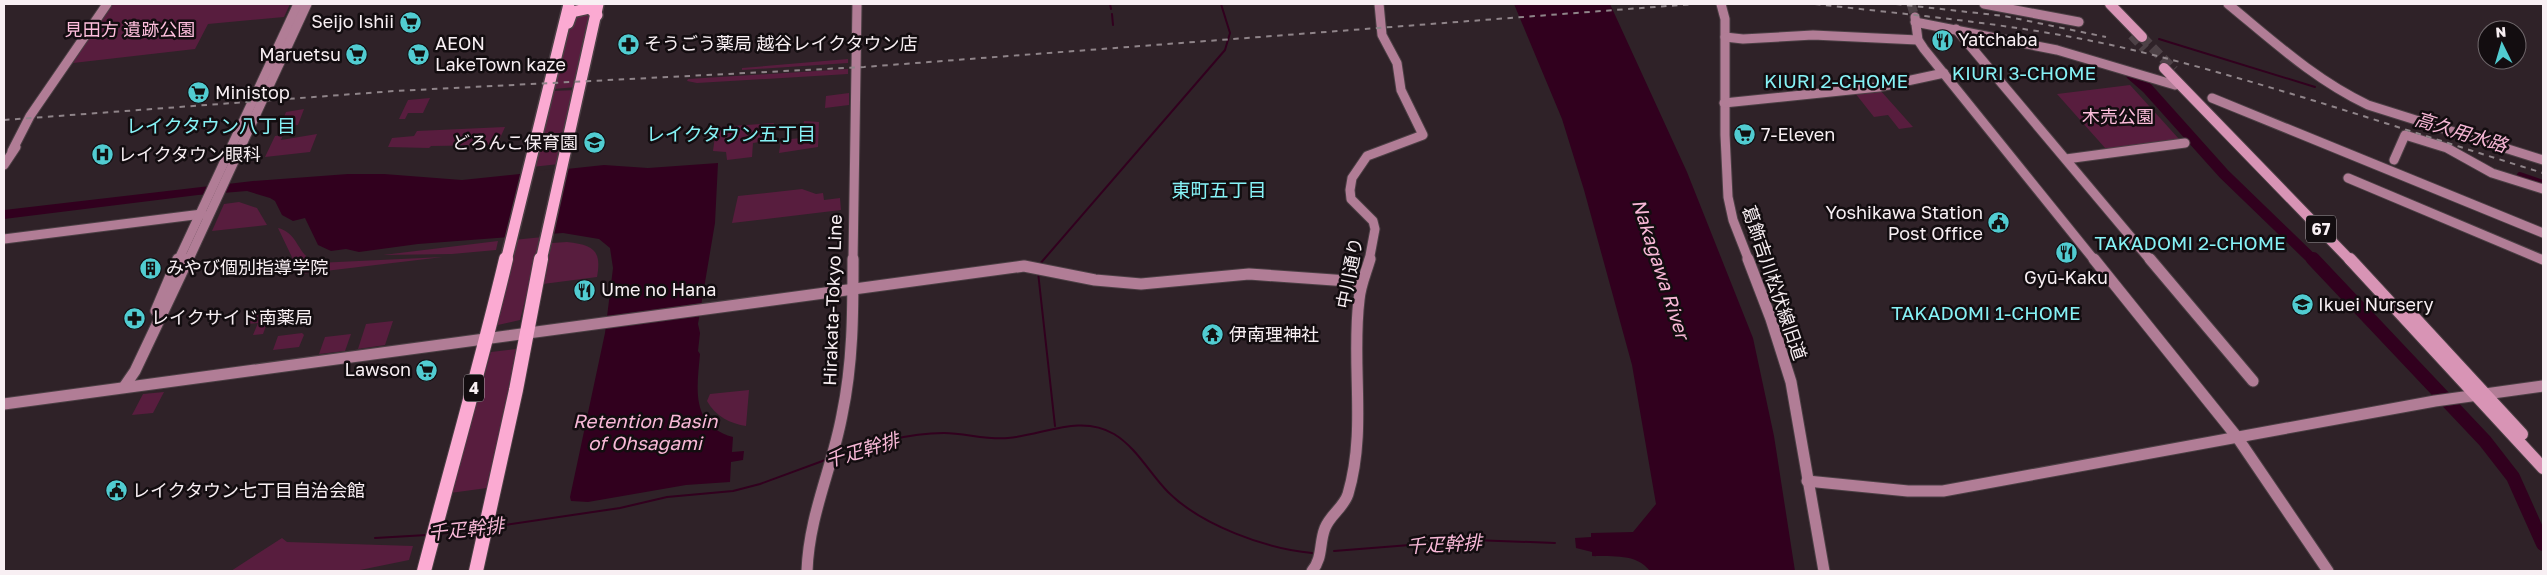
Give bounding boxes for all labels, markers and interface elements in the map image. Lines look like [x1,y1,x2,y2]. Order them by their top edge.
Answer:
place label: Seijo Ishii [311,10,394,32]
supermarket icon: Seijo Ishii [398,10,422,34]
park label: 見田方 遺跡公園 [65,18,195,40]
north arrow [2477,20,2527,70]
text: N [2495,23,2507,40]
restaurant icon: Yatchaba [1930,28,1954,52]
place label: Yatchaba [1958,28,2038,50]
place label: AEON LakeTown kaze [435,32,566,75]
pharmacy icon: そうごう薬局 越谷レイクタウン店 [616,32,640,56]
place label: そうごう薬局 越谷レイクタウン店 [644,32,917,54]
supermarket icon: AEON LakeTown kaze [407,42,431,66]
place label: Maruetsu [259,43,341,65]
supermarket icon: Maruetsu [345,43,369,67]
district label: KIURI 3-CHOME [1952,61,2096,84]
district label: KIURI 2-CHOME [1764,69,1908,92]
supermarket icon: Ministop [187,81,211,105]
place label: Ministop [215,81,290,103]
park label: 木売公園 [2082,105,2154,127]
water label: 高久用水路 [2412,107,2512,157]
district label: レイクタウン八丁目 [126,114,296,137]
district label: レイクタウン五丁目 [646,122,816,145]
supermarket icon: 7-Eleven [1733,123,1757,147]
place label: 7-Eleven [1761,123,1835,145]
place label: どろんこ保育園 [452,131,578,153]
school or university icon: どろんこ保育園 [582,131,606,155]
hospital icon: レイクタウン眼科 [90,143,114,167]
place label: レイクタウン眼科 [118,143,261,165]
district label: 東町五丁目 [1171,178,1267,201]
water label: Nakagawa River [1628,196,1696,344]
place label: Yoshikawa Station Post Office [1826,201,1983,244]
street label: 葛飾吉川松伏線旧道 [1738,203,1812,363]
public building icon: Yoshikawa Station Post Office [1987,211,2011,235]
street label: Hirakata-Tokyo Line [818,214,846,386]
road number: 67 [2306,215,2336,242]
district label: TAKADOMI 2-CHOME [2094,231,2286,254]
street label: 中川通り [1331,235,1367,310]
restaurant icon: Gyū-Kaku [2054,241,2078,265]
building icon: みやび個別指導学院 [138,256,162,280]
place label: みやび個別指導学院 [166,256,328,278]
place label: Gyū-Kaku [2024,266,2108,288]
restaurant icon: Ume no Hana [573,278,597,302]
place label: Ume no Hana [601,278,716,300]
school or university icon: Ikuei Nursery [2290,293,2314,317]
place label: Ikuei Nursery [2318,293,2434,315]
district label: TAKADOMI 1-CHOME [1891,301,2081,324]
pharmacy icon: レイクサイド南薬局 [123,306,147,330]
place label: レイクサイド南薬局 [151,306,313,328]
temple icon: 伊南理神社 [1201,323,1225,347]
place label: 伊南理神社 [1229,323,1319,345]
place label: Lawson [345,358,411,380]
supermarket icon: Lawson [415,358,439,382]
road number: 4 [464,374,484,402]
water label: Retention Basin of Ohsagami [573,409,719,454]
water label: 千疋幹排 [822,427,904,472]
public building icon: レイクタウン七丁目自治会館 [104,479,128,503]
place label: レイクタウン七丁目自治会館 [132,479,365,501]
water label: 千疋幹排 [427,513,508,544]
water label: 千疋幹排 [1405,530,1486,557]

